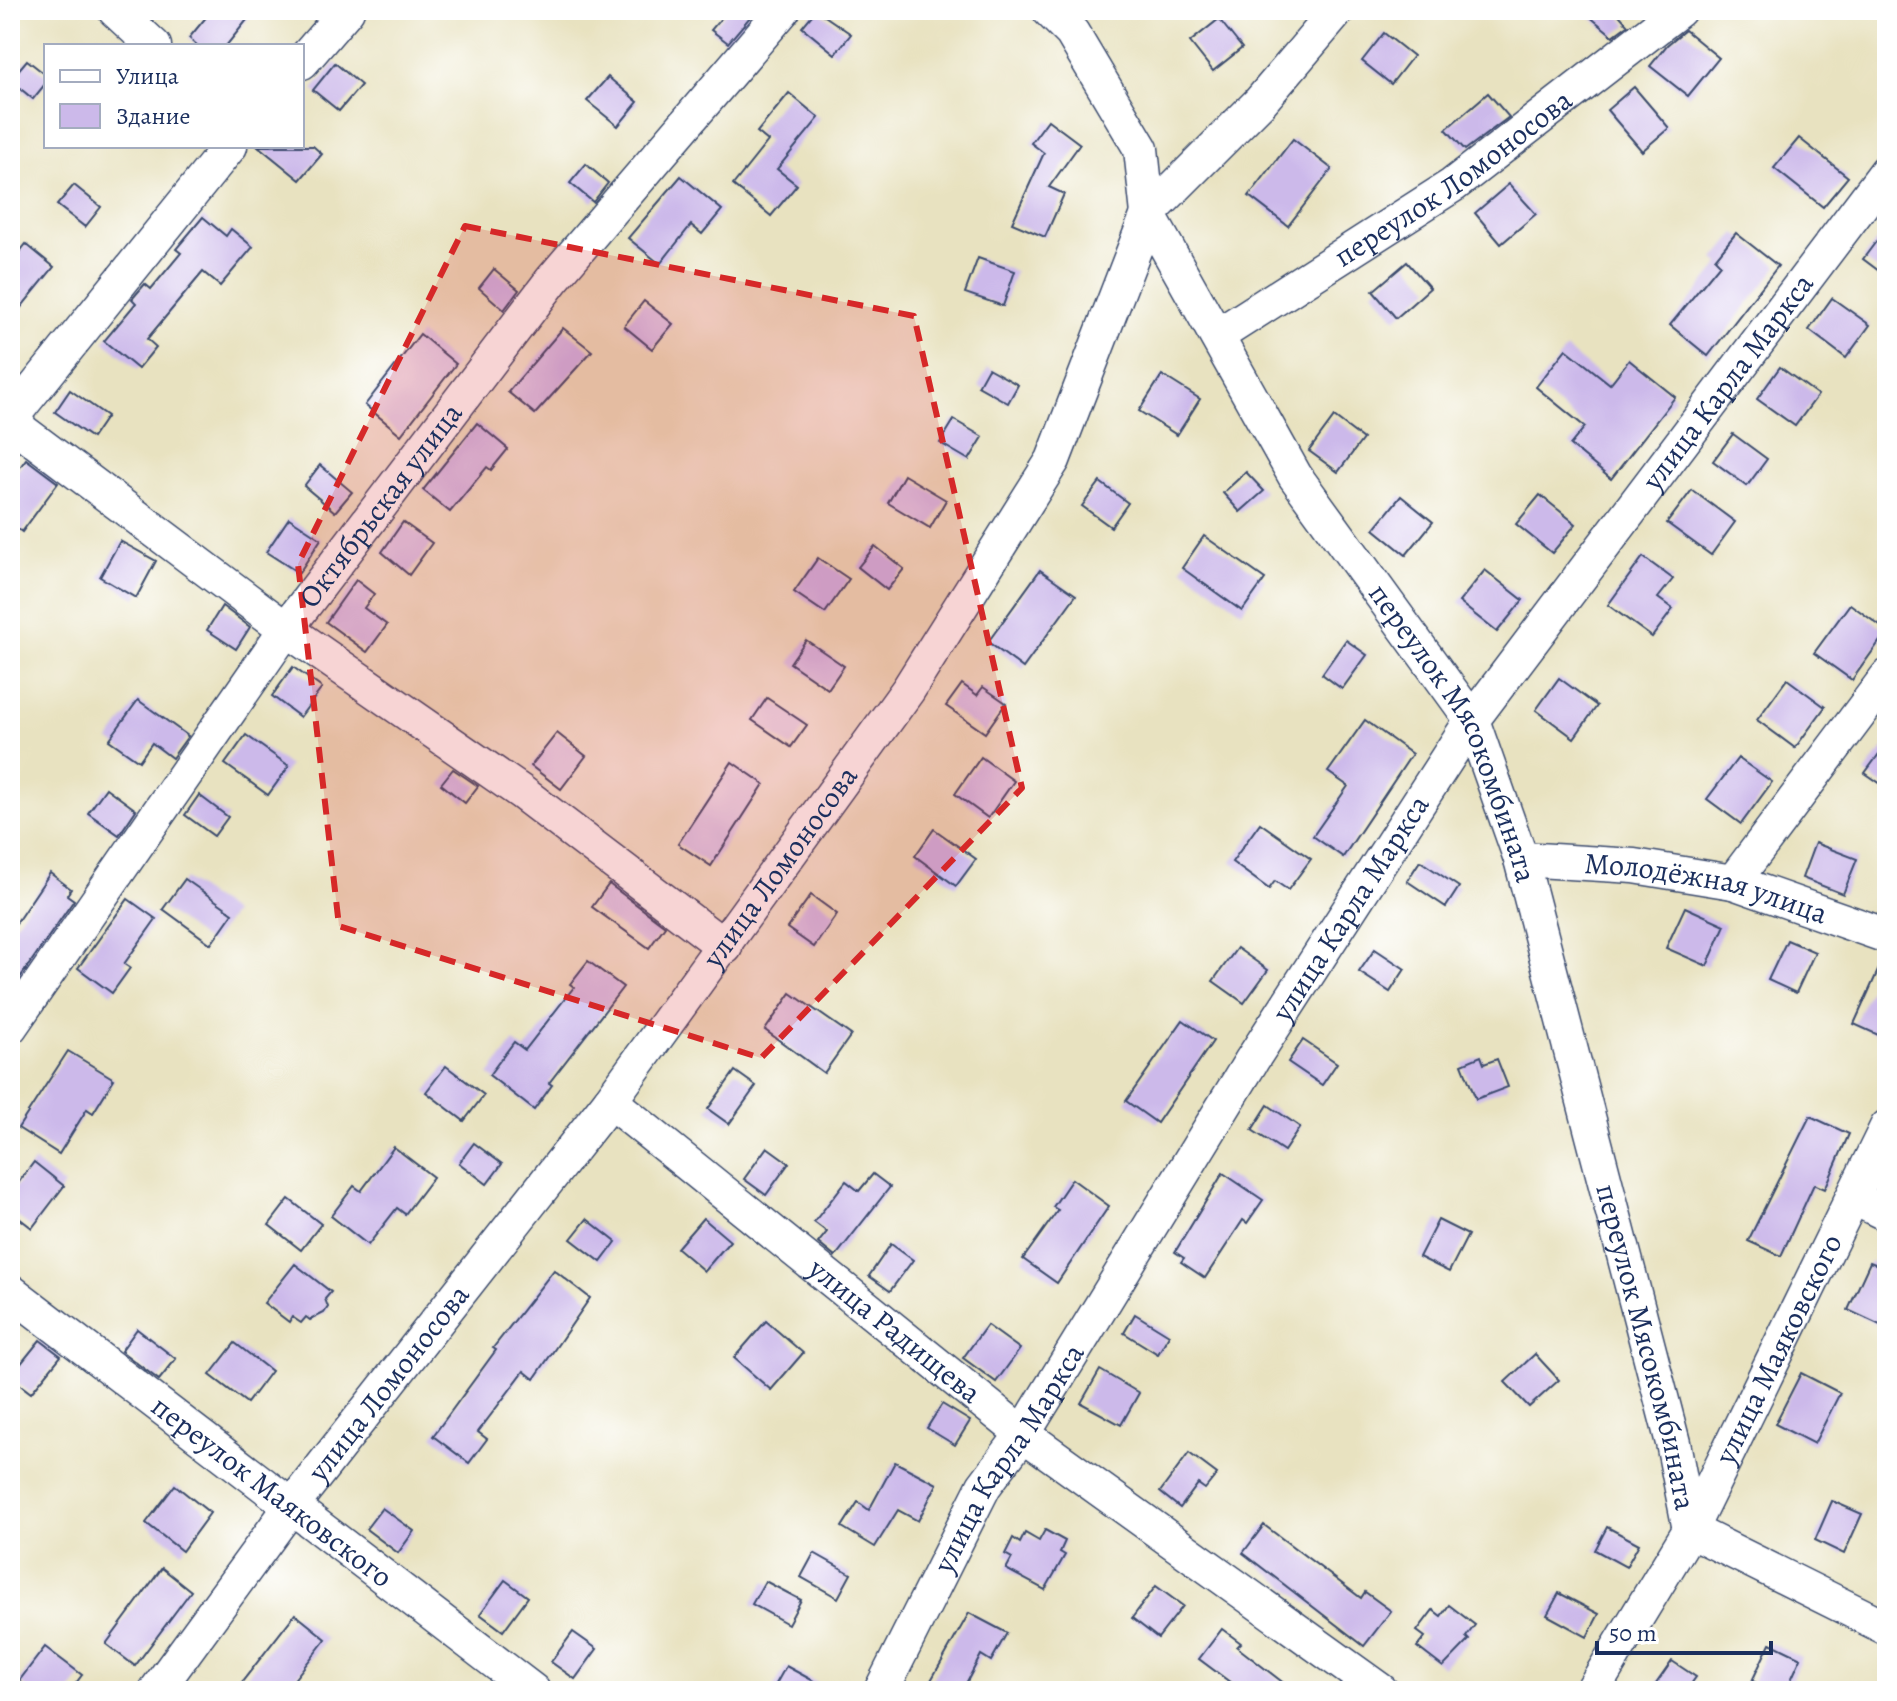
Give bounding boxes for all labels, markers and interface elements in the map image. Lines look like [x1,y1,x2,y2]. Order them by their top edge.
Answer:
legend [44,44,304,148]
text: Улица [116,60,179,92]
street label: переулок Ломоносова [1326,80,1580,276]
text: Здание [116,100,191,132]
street label: улица Карла Маркса [1632,265,1823,499]
street label: Октябрьская улица [289,394,471,616]
street label: переулок Мясокомбината [1359,575,1546,887]
street label: улица Ломоносова [693,757,867,977]
street label: улица Карла Маркса [1262,787,1438,1030]
street label: Молодёжная улица [1583,843,1833,934]
street label: переулок Мясокомбината [1586,1179,1706,1514]
street label: улица Маяковского [1705,1227,1852,1472]
street label: улица Радищева [799,1248,990,1413]
street label: улица Ломоносова [298,1276,479,1491]
street label: улица Карла Маркса [923,1336,1094,1580]
street label: переулок Маяковского [143,1386,401,1597]
scale bar [1597,1605,1771,1655]
text: 50 m [1609,1617,1657,1649]

